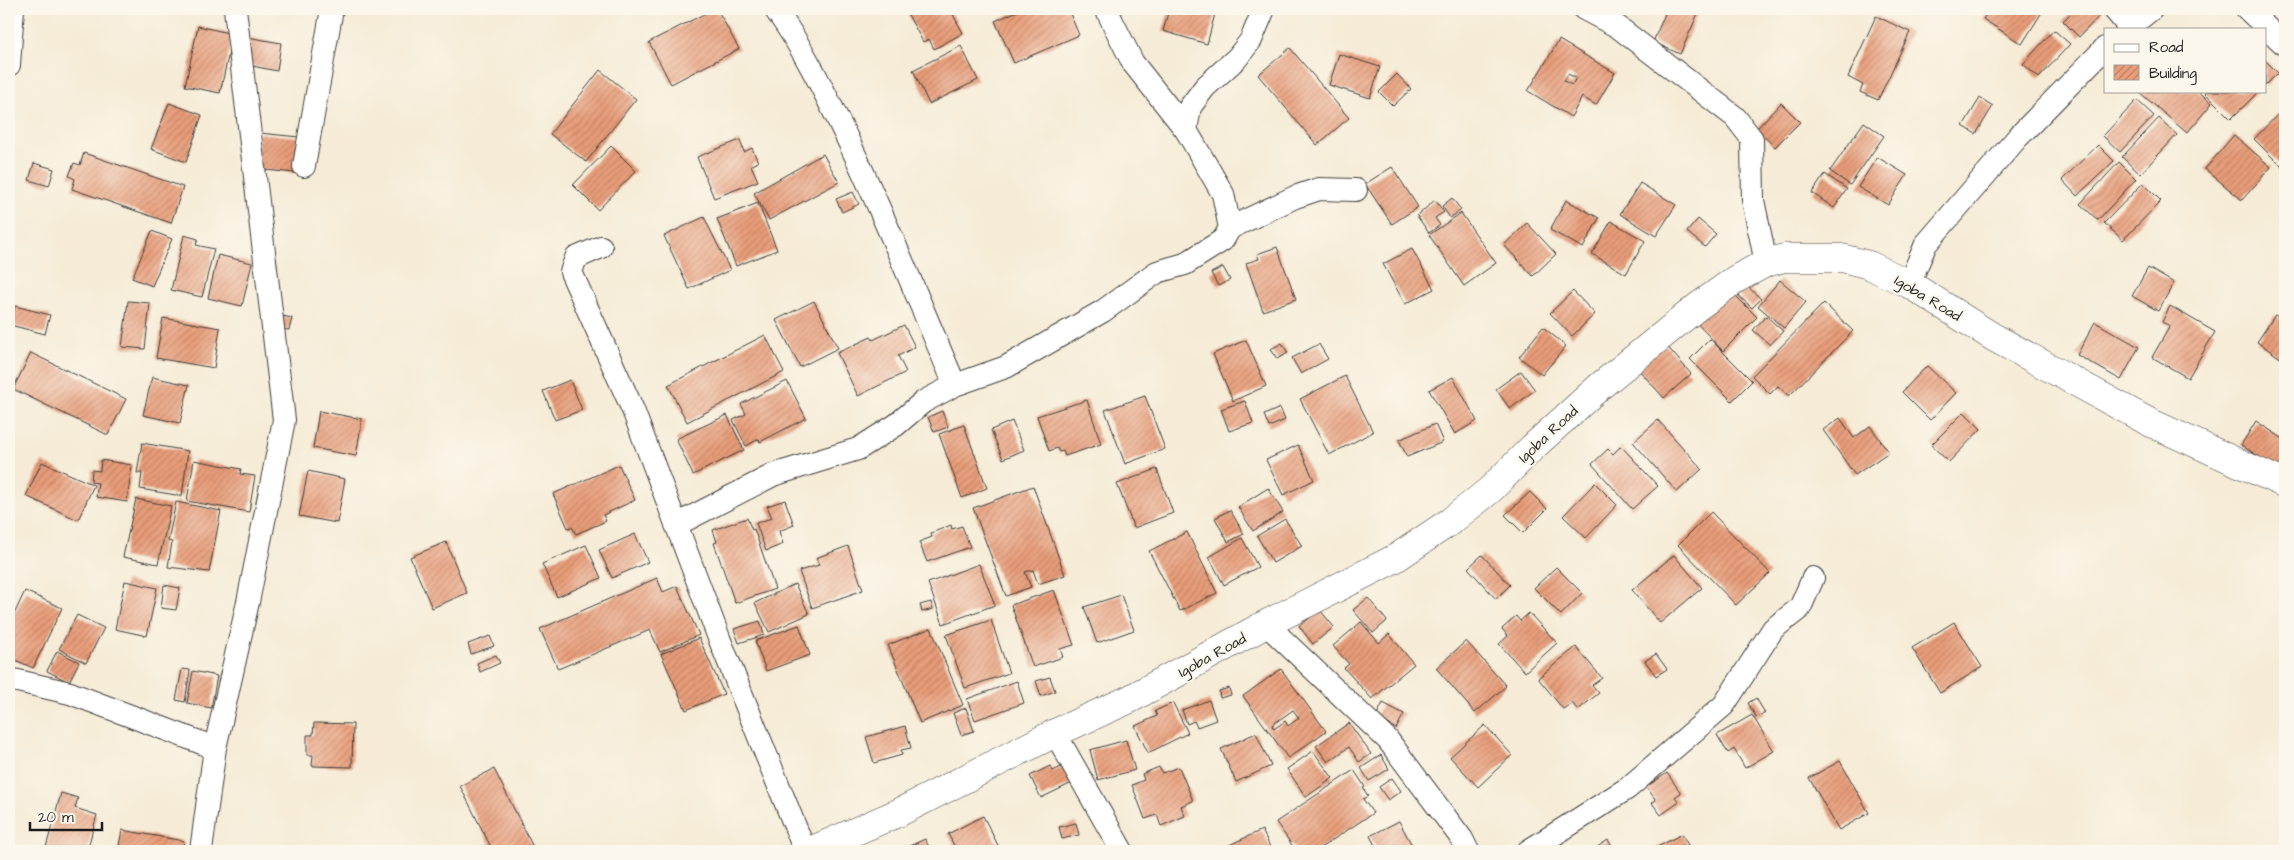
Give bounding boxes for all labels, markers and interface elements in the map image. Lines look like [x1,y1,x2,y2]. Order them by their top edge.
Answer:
legend [2104,28,2266,92]
text: Road [2149,37,2184,58]
text: Building [2149,63,2197,85]
street label: Igoba Road [1890,270,1966,328]
street label: Igoba Road [1514,401,1584,468]
street label: Igoba Road [1174,628,1251,684]
scale bar [30,800,102,832]
text: 20 m [38,807,74,828]

